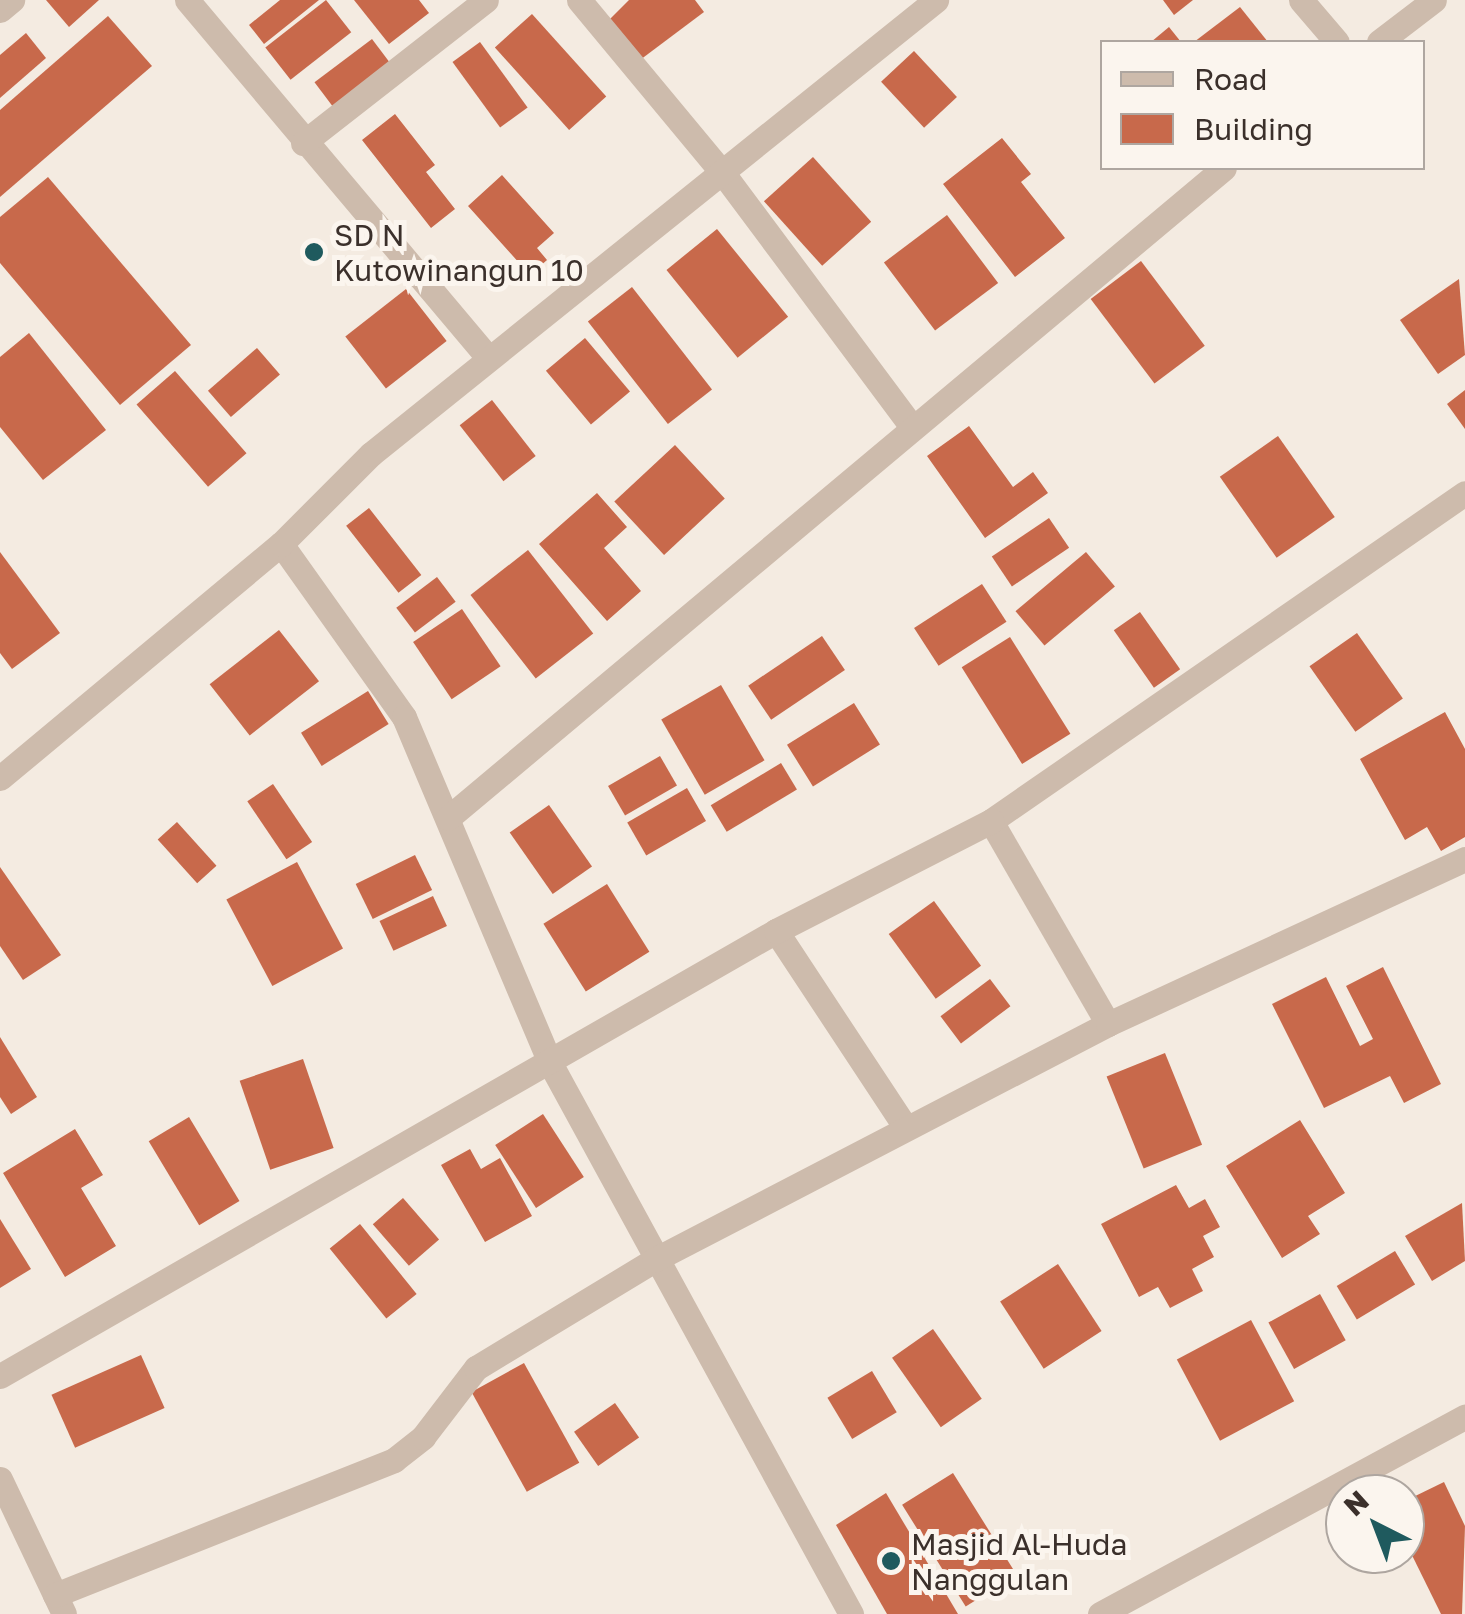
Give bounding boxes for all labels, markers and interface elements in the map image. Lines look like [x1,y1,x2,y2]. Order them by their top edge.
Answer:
legend [1100,40,1425,170]
text: Road [1194,61,1268,97]
text: Building [1194,111,1313,147]
place label: SD N Kutowinangun 10 [334,217,584,288]
marker: SD N Kutowinangun 10 [303,241,325,263]
north arrow [1325,1474,1425,1574]
text: N [1337,1483,1375,1522]
place label: Masjid Al-Huda Nanggulan [911,1526,1127,1596]
marker: Masjid Al-Huda Nanggulan [880,1550,902,1572]

